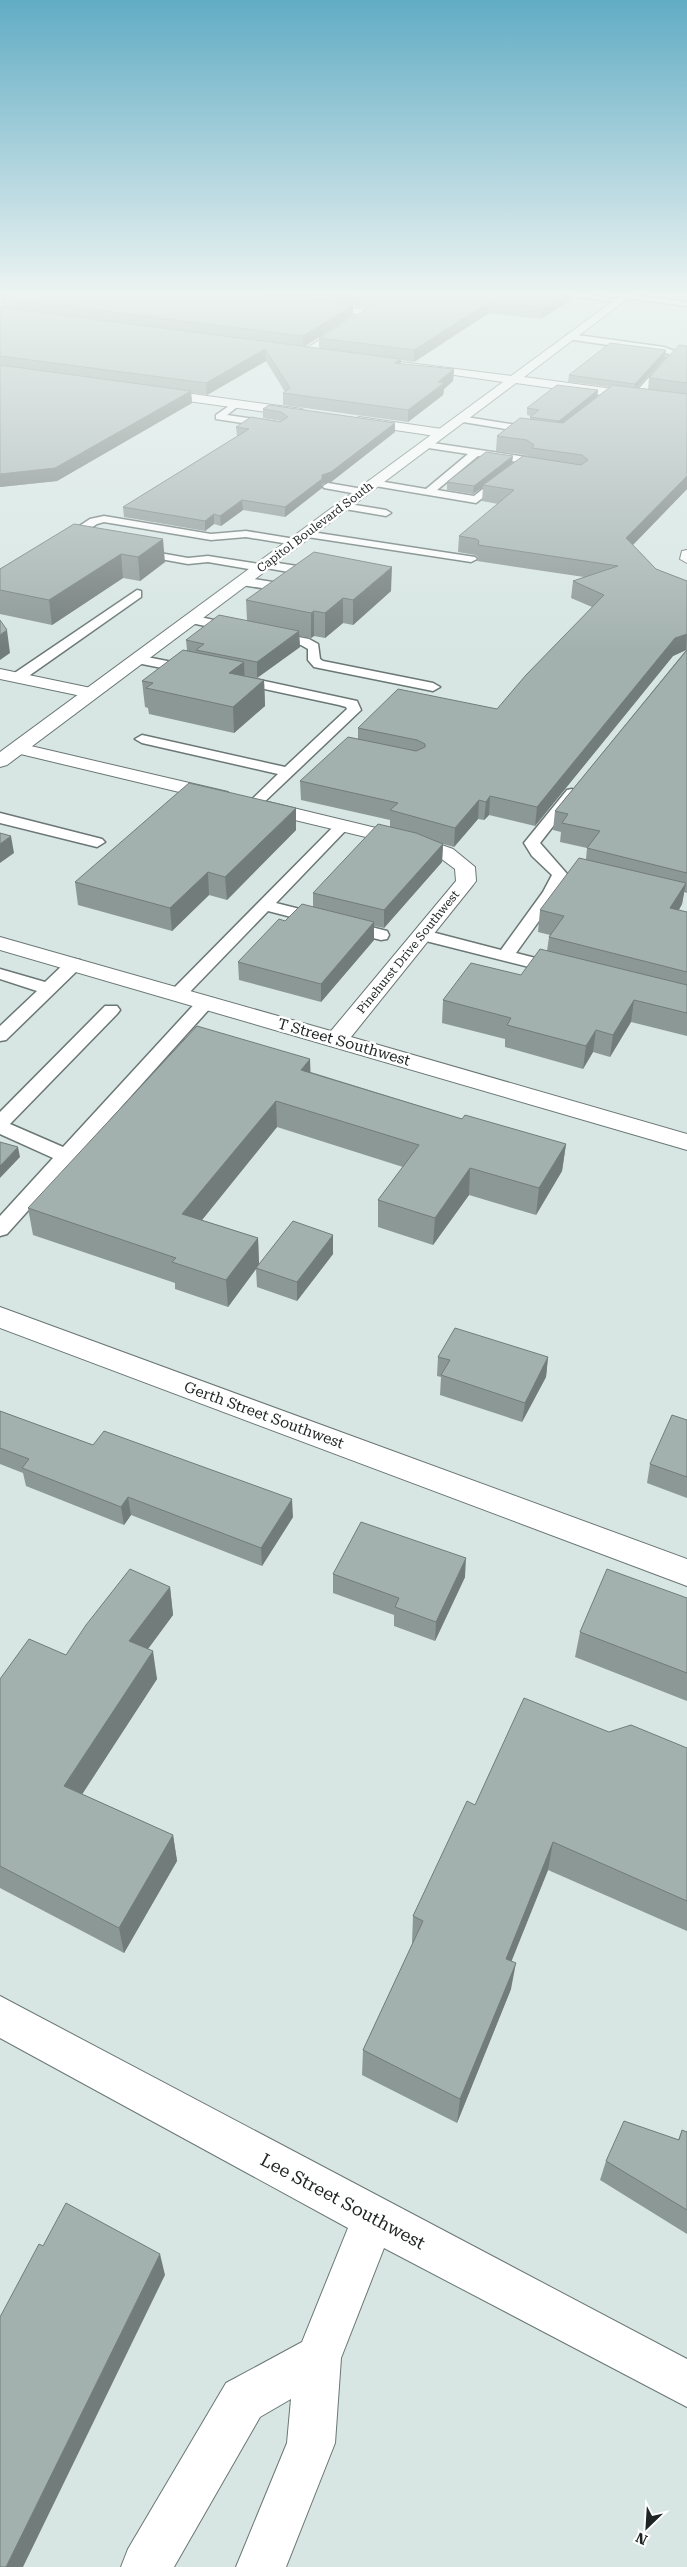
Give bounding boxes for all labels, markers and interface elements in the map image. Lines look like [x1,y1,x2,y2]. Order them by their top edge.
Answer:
street label: Capitol Boulevard South [254,479,376,575]
street label: Pinehurst Drive Southwest [354,887,462,1016]
street label: T Street Southwest [276,1014,413,1070]
street label: Gerth Street Southwest [182,1378,347,1452]
street label: Lee Street Southwest [257,2149,429,2253]
north arrow [622,2502,672,2552]
text: N [633,2529,650,2548]

